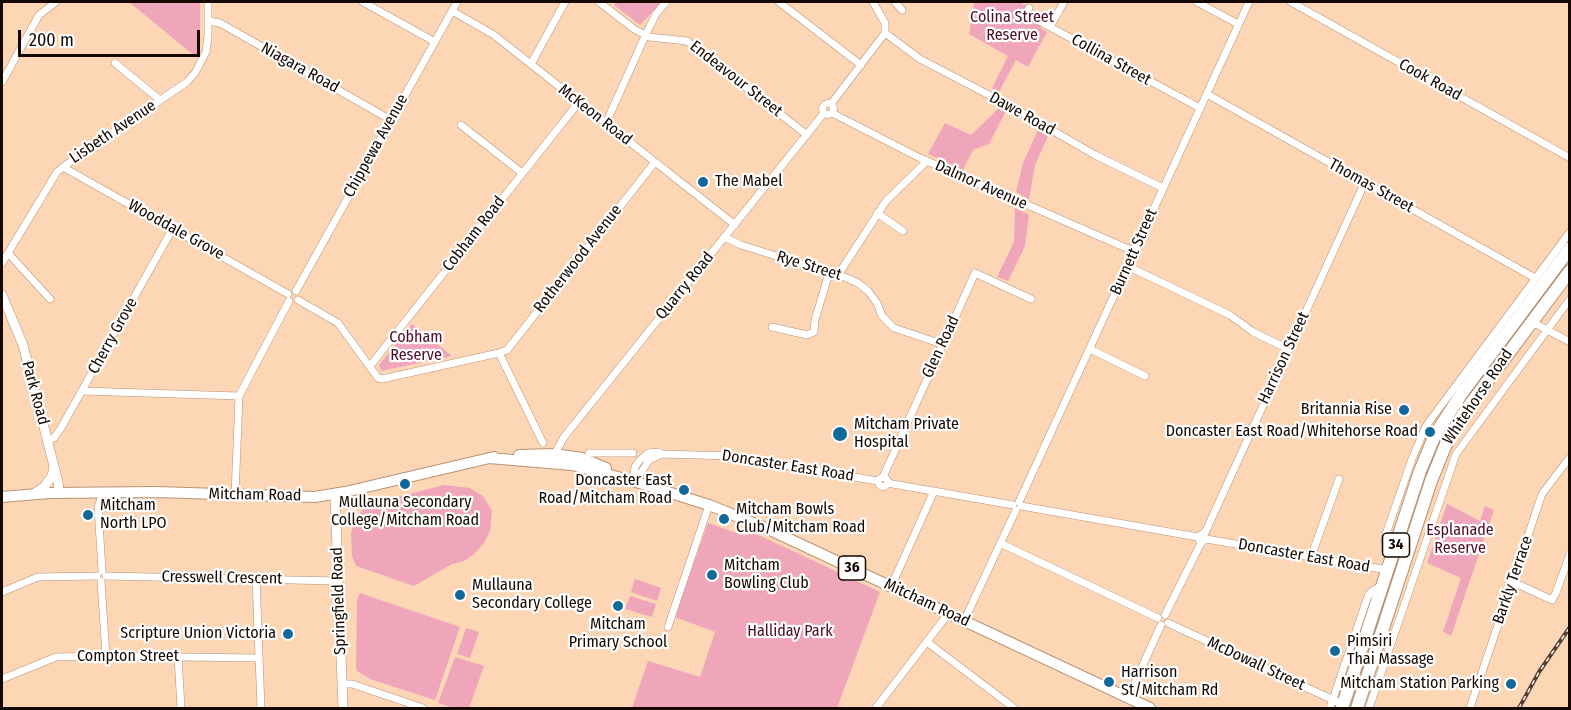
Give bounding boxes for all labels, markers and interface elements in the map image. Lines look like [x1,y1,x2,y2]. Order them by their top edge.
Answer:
park label: Colina Street Reserve [970,8,1054,46]
scale bar [21,18,202,56]
text: 200 m [29,29,74,51]
street label: Collina Street [1068,30,1154,90]
street label: Endeavour Street [686,37,786,121]
street label: Niagara Road [258,39,342,97]
street label: Cook Road [1395,55,1465,105]
street label: McKeon Road [554,80,636,150]
street label: Dawe Road [986,88,1058,140]
street label: Chippewa Avenue [340,91,412,201]
street label: Lisbeth Avenue [66,96,160,168]
street label: Thomas Street [1325,155,1417,217]
street label: Dalmor Avenue [932,156,1030,214]
place label: The Mabel [715,172,782,192]
marker: The Mabel [696,175,710,189]
street label: Cobham Road [439,193,509,275]
street label: Wooddale Grove [125,196,227,264]
street label: Rotherwood Avenue [530,201,626,317]
street label: Burnett Street [1106,206,1162,298]
street label: Rye Street [774,247,844,285]
street label: Quarry Road [652,248,718,324]
street label: Cherry Grove [84,295,142,377]
street label: Harrison Street [1254,309,1314,407]
street label: Glen Road [918,313,964,381]
park label: Cobham Reserve [389,328,443,366]
street label: Whitehorse Road [1439,346,1517,448]
street label: Park Road [17,359,53,427]
place label: Britannia Rise [1301,400,1392,420]
marker: Britannia Rise [1397,403,1411,417]
place label: Mitcham Private Hospital [854,415,959,453]
place label: Doncaster East Road/Whitehorse Road [1166,422,1418,442]
marker: Mitcham Private Hospital [831,425,849,443]
marker: Doncaster East Road/Whitehorse Road [1423,425,1437,439]
street label: Doncaster East Road [720,446,856,486]
place label: Doncaster East Road/Mitcham Road [539,471,672,509]
marker: Mullauna Secondary College/Mitcham Road [398,477,412,491]
marker: Doncaster East Road/Mitcham Road [677,483,691,497]
street label: Mitcham Road [208,485,302,505]
place label: Mullauna Secondary College/Mitcham Road [331,493,479,531]
place label: Mitcham North LPO [100,496,167,534]
place label: Mitcham Bowls Club/Mitcham Road [736,500,865,538]
marker: Mitcham North LPO [81,508,95,522]
marker: Mitcham Bowls Club/Mitcham Road [717,512,731,526]
park label: Esplanade Reserve [1426,521,1494,559]
road number: 34 [1382,533,1410,557]
street label: Barkly Terrace [1489,533,1537,627]
street label: Doncaster East Road [1237,535,1371,577]
street label: Springfield Road [328,547,350,655]
place label: Mitcham Bowling Club [724,556,809,594]
road number: 36 [838,556,866,580]
street label: Cresswell Crescent [161,567,283,589]
marker: Mitcham Bowling Club [705,568,719,582]
street label: Mitcham Road [881,575,973,631]
place label: Mullauna Secondary College [472,576,592,614]
marker: Mullauna Secondary College [453,588,467,602]
marker: Mitcham Primary School [611,599,625,613]
place label: Mitcham Primary School [569,615,667,653]
park label: Halliday Park [747,622,833,642]
place label: Scripture Union Victoria [120,624,276,644]
marker: Scripture Union Victoria [281,627,295,641]
place label: Pimsiri Thai Massage [1347,632,1434,670]
street label: McDowall Street [1204,633,1308,695]
marker: Pimsiri Thai Massage [1328,644,1342,658]
street label: Compton Street [77,647,179,667]
place label: Harrison St/Mitcham Rd [1121,663,1218,701]
place label: Mitcham Station Parking [1340,674,1499,694]
marker: Harrison St/Mitcham Rd [1102,675,1116,689]
marker: Mitcham Station Parking [1504,677,1518,691]

